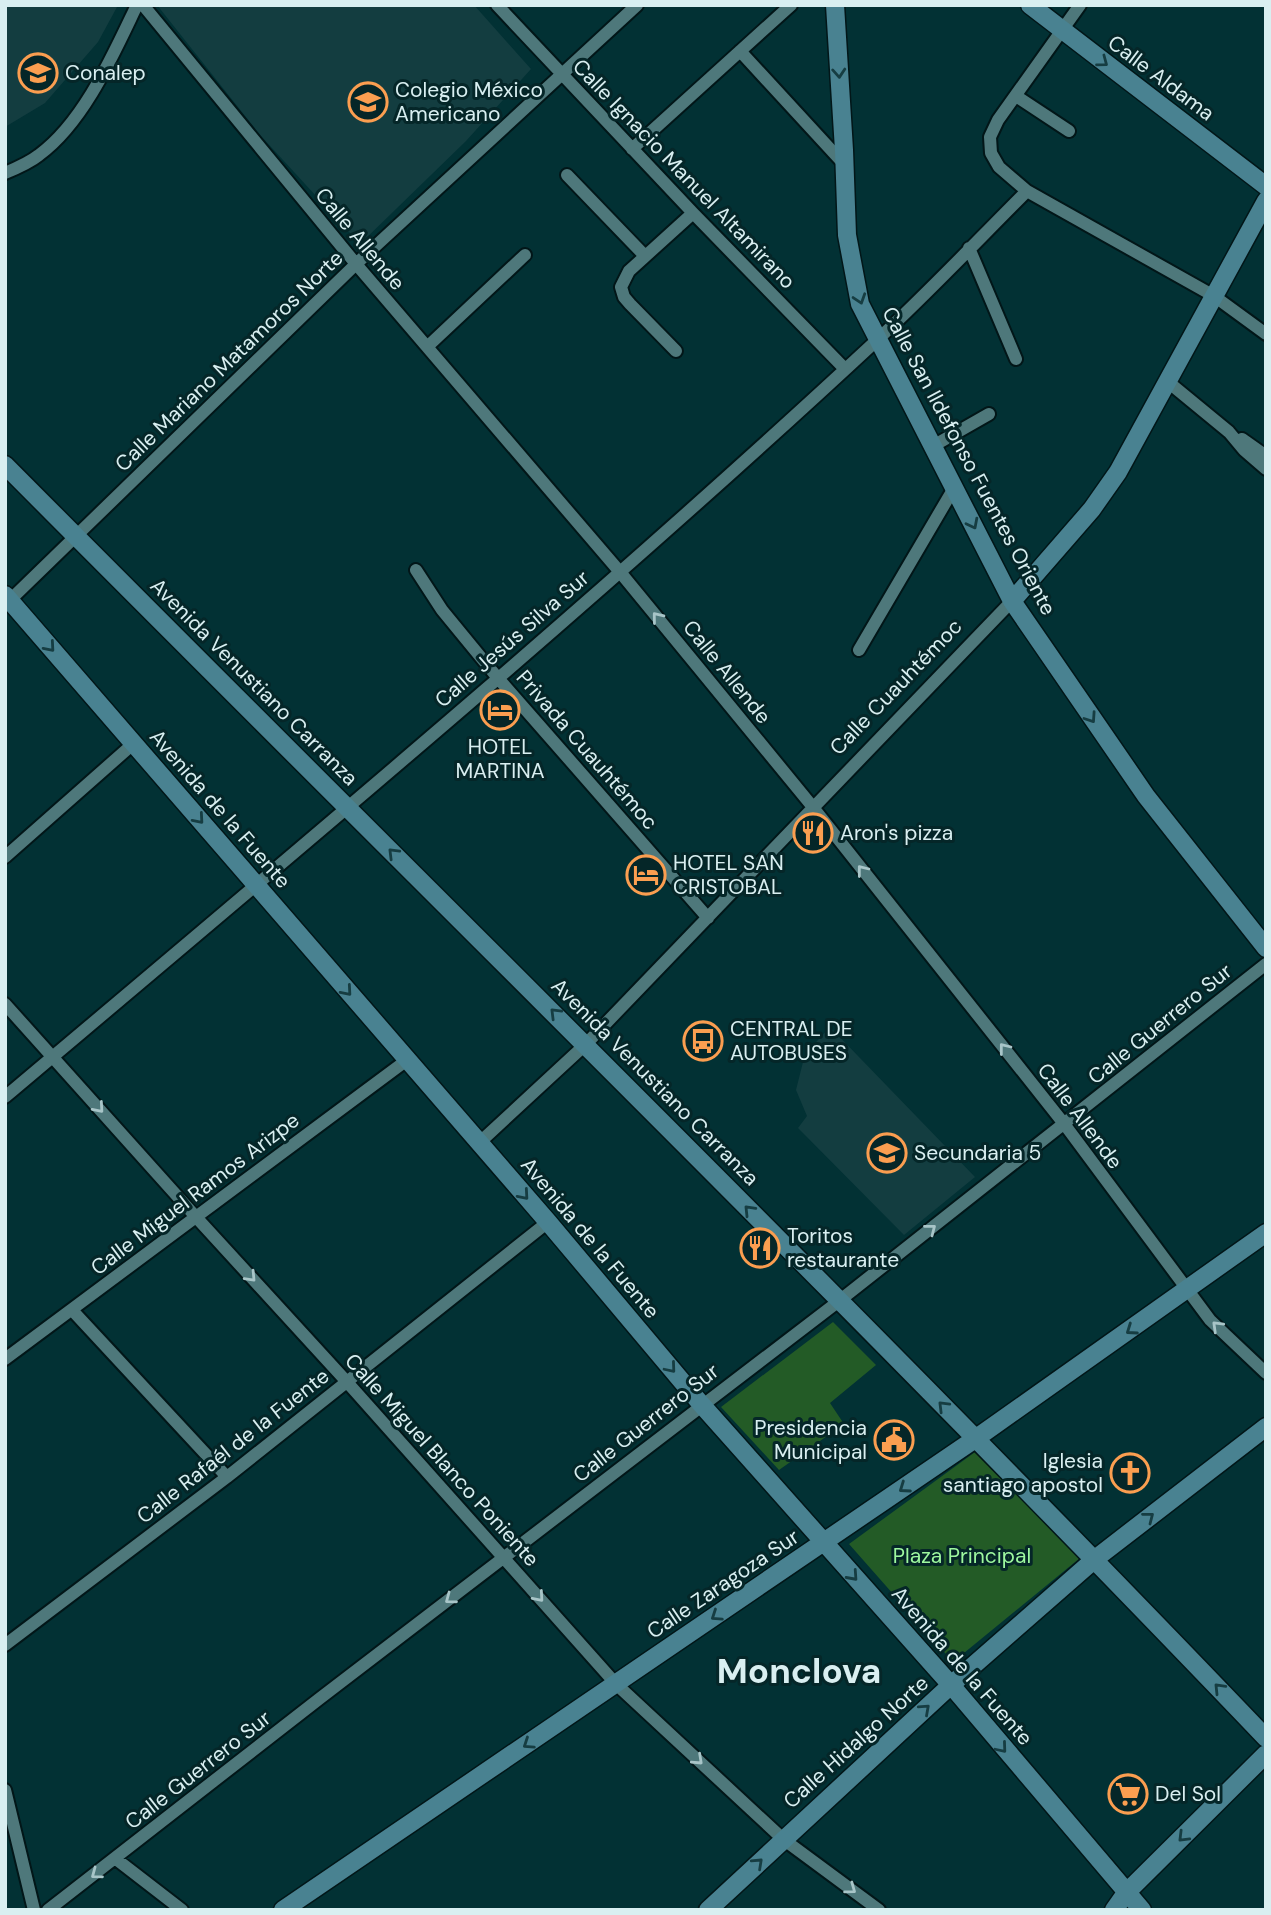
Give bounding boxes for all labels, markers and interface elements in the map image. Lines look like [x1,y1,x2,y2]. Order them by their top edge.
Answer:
street label: Calle Aldama [1102,29,1220,127]
school or university icon: Conalep [17,52,59,94]
street label: Calle Ignacio Manuel Altamirano [566,53,802,295]
one-way arrow [1096,54,1108,67]
place label: Conalep [65,59,146,87]
one-way arrow [831,68,846,79]
place label: Colegio México Americano [395,76,543,128]
school or university icon: Colegio México Americano [347,81,389,123]
street label: Calle Allende [309,182,411,296]
street label: Calle Mariano Matamoros Norte [109,244,349,478]
one-way arrow [852,293,866,305]
street label: Calle San Ildefonso Fuentes Oriente [876,302,1062,620]
one-way arrow [964,517,978,529]
street label: Calle Jesús Silva Sur [429,564,595,714]
street label: Avenida Venustiano Carranza [144,572,364,792]
one-way arrow [653,613,665,626]
street label: Calle Cuauhtémoc [824,613,968,761]
street label: Calle Allende [677,614,777,730]
one-way arrow [42,639,54,652]
street label: Privada Cuauhtémoc [510,664,664,836]
hotel icon: HOTEL MARTINA [479,689,521,731]
one-way arrow [1083,710,1095,723]
street label: Avenida de la Fuente [143,724,297,895]
place label: HOTEL MARTINA [455,733,545,785]
one-way arrow [191,811,203,824]
restaurant icon: Aron's pizza [792,812,834,854]
place label: Aron's pizza [840,819,953,847]
one-way arrow [388,848,401,861]
place label: HOTEL SAN CRISTOBAL [673,849,784,901]
hotel icon: HOTEL SAN CRISTOBAL [625,854,667,896]
one-way arrow [858,865,871,877]
street label: Calle Guerrero Sur [1082,957,1238,1091]
street label: Avenida Venustiano Carranza [545,972,765,1192]
one-way arrow [339,983,352,996]
one-way arrow [550,1008,563,1021]
place label: CENTRAL DE AUTOBUSES [730,1015,853,1067]
bus stop icon: CENTRAL DE AUTOBUSES [682,1020,724,1062]
one-way arrow [999,1043,1012,1056]
street label: Calle Allende [1031,1057,1129,1175]
one-way arrow [91,1099,103,1112]
street label: Calle Miguel Ramos Arizpe [85,1106,305,1282]
school or university icon: Secundaria 5 [866,1132,908,1174]
place label: Secundaria 5 [914,1139,1041,1167]
street label: Avenida de la Fuente [514,1152,666,1324]
one-way arrow [516,1186,528,1199]
one-way arrow [744,1205,757,1218]
place label: Toritos restaurante [787,1222,899,1274]
one-way arrow [923,1224,936,1237]
restaurant icon: Toritos restaurante [739,1227,781,1269]
one-way arrow [242,1269,255,1282]
one-way arrow [1212,1321,1225,1334]
one-way arrow [1126,1322,1139,1334]
street label: Calle Miguel Blanco Poniente [339,1347,545,1573]
street label: Calle Guerrero Sur [567,1357,725,1489]
one-way arrow [663,1360,675,1373]
street label: Calle Rafaél de la Fuente [131,1362,335,1530]
one-way arrow [939,1401,952,1414]
place label: Presidencia Municipal [754,1414,867,1466]
public building icon: Presidencia Municipal [873,1419,915,1461]
place label: Iglesia santiago apostol [943,1447,1103,1499]
church icon: Iglesia santiago apostol [1109,1452,1151,1494]
one-way arrow [899,1480,912,1492]
one-way arrow [1141,1513,1154,1526]
street label: Calle Zaragoza Sur [642,1523,805,1645]
park label: Plaza Principal [893,1542,1031,1570]
one-way arrow [845,1568,857,1581]
street label: Avenida de la Fuente [885,1581,1039,1752]
one-way arrow [531,1589,543,1602]
one-way arrow [445,1591,457,1603]
one-way arrow [711,1608,724,1620]
district label: Monclova [717,1648,881,1694]
street label: Calle Hidalgo Norte [778,1669,934,1815]
one-way arrow [1214,1683,1227,1696]
street label: Calle Guerrero Sur [119,1704,277,1836]
one-way arrow [917,1705,930,1717]
one-way arrow [523,1736,536,1748]
one-way arrow [994,1740,1007,1752]
one-way arrow [690,1752,703,1764]
supermarket icon: Del Sol [1107,1773,1149,1815]
place label: Del Sol [1155,1780,1221,1808]
one-way arrow [1178,1828,1191,1841]
one-way arrow [750,1858,763,1871]
one-way arrow [91,1866,104,1878]
one-way arrow [843,1881,856,1893]

